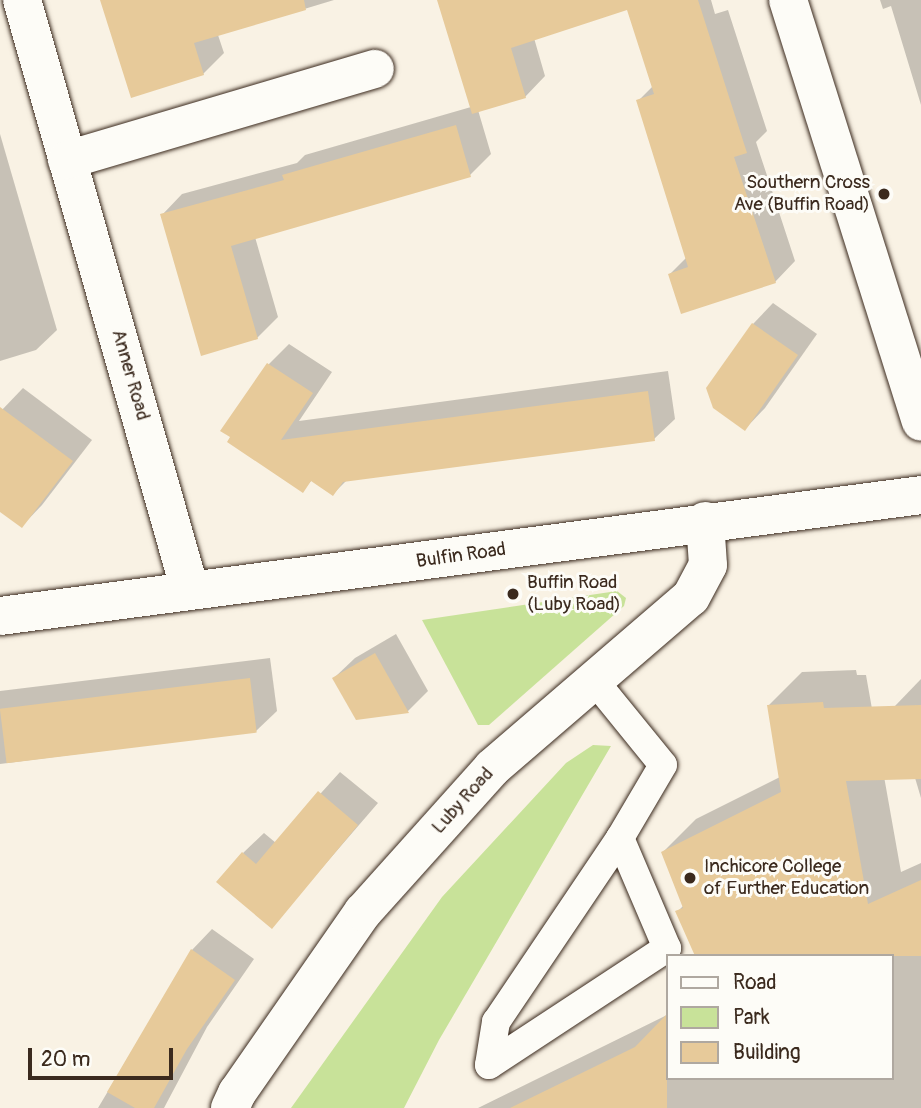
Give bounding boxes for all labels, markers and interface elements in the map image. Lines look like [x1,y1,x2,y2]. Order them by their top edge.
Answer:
place label: Southern Cross Ave (Buffin Road) [734,172,870,216]
marker: Southern Cross Ave (Buffin Road) [876,186,892,202]
street label: Anner Road [106,327,154,423]
street label: Bulfin Road [415,538,507,574]
place label: Buffin Road (Luby Road) [527,572,621,616]
marker: Buffin Road (Luby Road) [505,586,521,602]
street label: Luby Road [427,763,499,839]
place label: Inchicore College of Further Education [704,856,869,900]
marker: Inchicore College of Further Education [682,870,698,886]
legend [666,954,893,1080]
text: Road [733,969,777,996]
text: Park [733,1004,770,1031]
scale bar [32,1034,177,1078]
text: Building [733,1039,800,1066]
text: 20 m [41,1046,90,1073]

